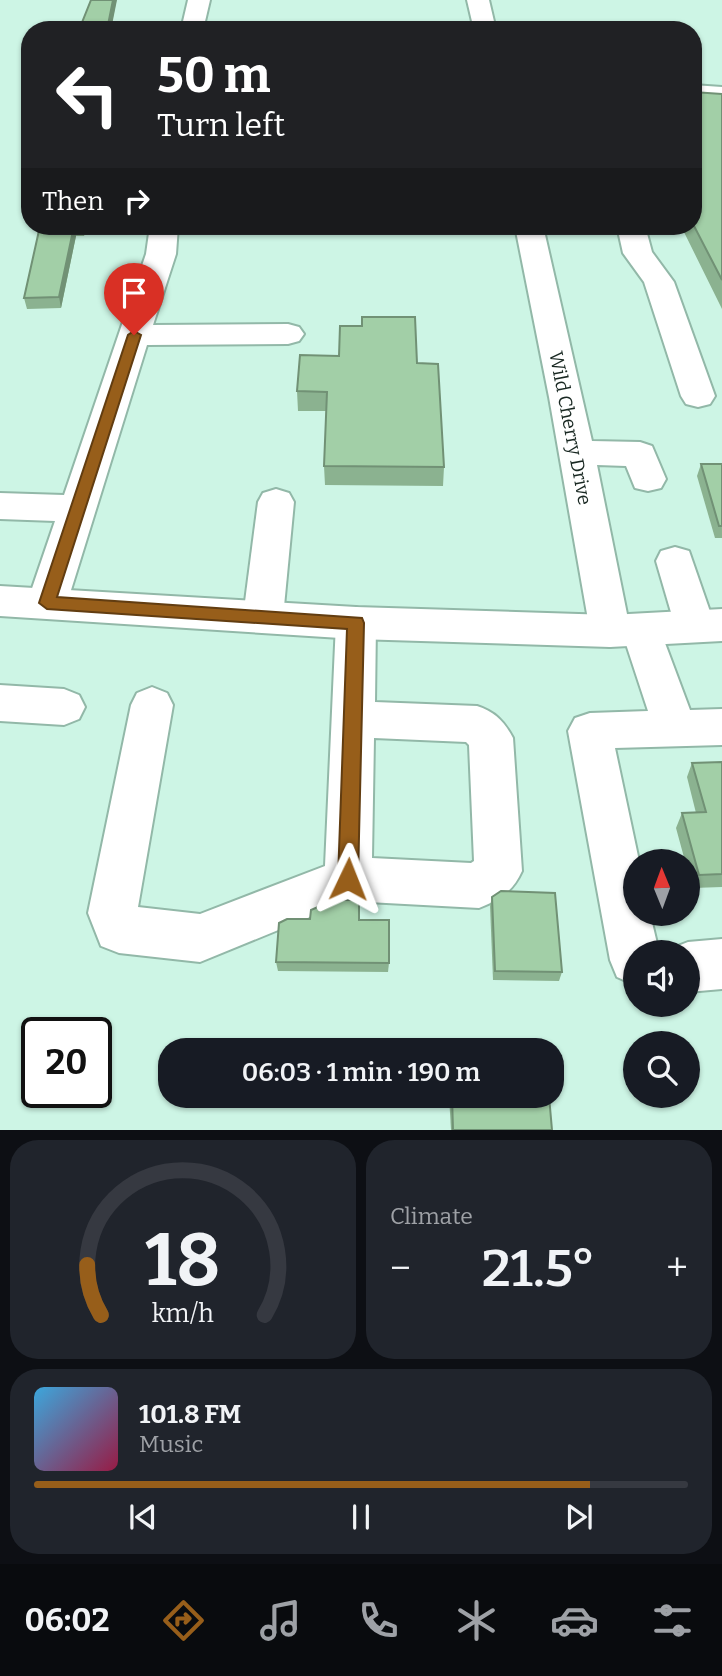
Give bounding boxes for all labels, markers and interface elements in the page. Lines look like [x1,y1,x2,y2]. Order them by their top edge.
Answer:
text: 50 m [157,46,270,105]
icon: left [42,49,133,140]
text: Turn left [157,106,285,144]
icon: right [118,182,156,220]
text: Then [42,186,104,217]
pin [104,263,164,335]
icon: arrive [115,274,153,312]
street label: Wild Cherry Drive [544,349,597,507]
position arrow [311,842,385,916]
north arrow [623,849,700,926]
map controls [623,849,700,1108]
button: sound [623,940,700,1017]
speed limit sign: 20 [21,1017,112,1108]
button: search [623,1031,700,1108]
text: 06:03 · 1 min · 190 m [242,1057,480,1088]
text: Climate [390,1202,473,1230]
text: 18 [145,1218,221,1305]
text: 21.5° [482,1237,595,1300]
text: − [390,1245,411,1291]
text: + [666,1245,688,1291]
text: km/h [152,1299,214,1329]
text: 101.8 FM [139,1399,241,1430]
text: Music [139,1430,203,1458]
icon: previous [124,1498,162,1536]
icon: pause [342,1498,380,1536]
icon: next [560,1498,598,1536]
icon: directions [159,1596,208,1645]
icon: music [256,1596,305,1645]
icon: phone [354,1596,403,1645]
icon: climate [452,1596,501,1645]
icon: car [550,1596,599,1645]
icon: filters [648,1596,697,1645]
text: 06:02 [24,1601,110,1639]

